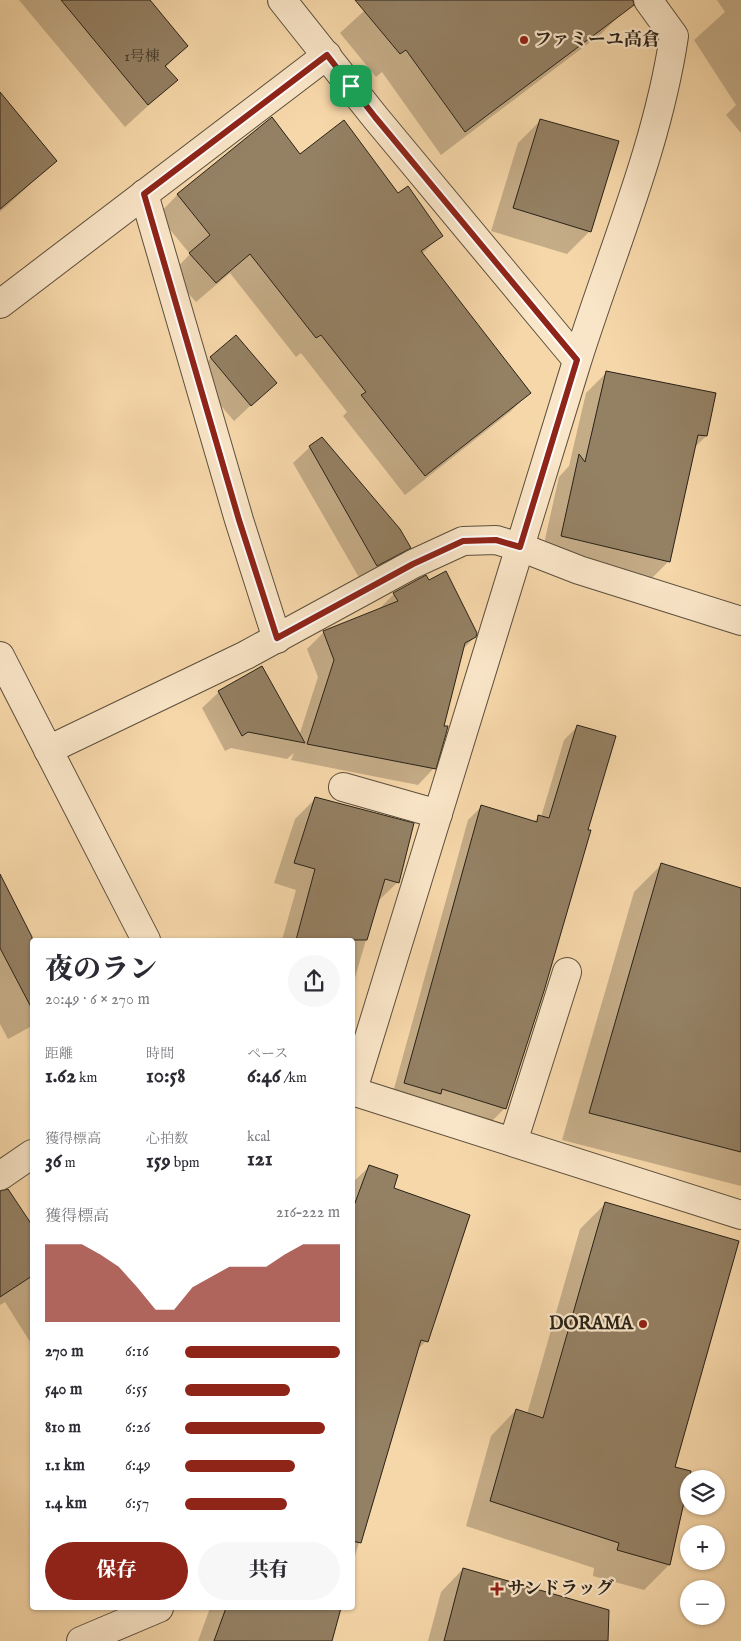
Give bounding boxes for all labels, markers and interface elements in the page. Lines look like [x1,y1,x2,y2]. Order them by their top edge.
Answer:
place label: ファミーユ高倉 [534,29,660,52]
marker: ファミーユ高倉 [518,34,530,46]
house number: 1号棟 [124,47,160,66]
pin [330,65,372,107]
icon: arrive [337,72,365,100]
text: 夜のラン [45,953,157,988]
button: share [288,955,340,1007]
text: 20:49 · 6 × 270 m [45,990,150,1010]
text: 距離 [45,1045,73,1063]
text: 時間 [146,1045,174,1063]
text: ペース [247,1045,288,1063]
text: 1.62 [45,1063,76,1090]
text: 10:58 [146,1063,185,1090]
text: 6:46 [247,1063,281,1090]
text: km [76,1069,97,1087]
text: /km [281,1069,307,1087]
text: kcal [247,1128,270,1146]
text: 獲得標高 [45,1130,101,1148]
text: 心拍数 [146,1130,188,1148]
text: 121 [247,1146,273,1173]
text: 36 [45,1148,62,1175]
text: 159 [146,1148,171,1175]
text: m [62,1154,76,1172]
text: bpm [171,1154,200,1172]
text: 216–222 m [276,1203,340,1223]
text: 獲得標高 [45,1207,109,1227]
place label: DORAMA [549,1313,634,1336]
marker: DORAMA [637,1318,649,1330]
text: 270 m [45,1342,84,1362]
text: 6:16 [125,1342,149,1362]
text: 540 m [45,1380,82,1400]
text: 6:55 [125,1380,148,1400]
text: 810 m [45,1418,81,1438]
text: 6:26 [125,1418,150,1438]
text: 1.1 km [45,1456,85,1476]
text: 6:49 [125,1456,151,1476]
map controls [680,1470,725,1625]
button: layers [680,1470,725,1515]
text: 1.4 km [45,1494,87,1514]
text: 6:57 [125,1494,149,1514]
button: + [680,1525,725,1570]
button: 保存 [45,1542,188,1600]
button: 共有 [198,1542,340,1600]
place label: サンドラッグ [507,1578,614,1601]
button: − [680,1580,725,1625]
marker: サンドラッグ [491,1583,503,1595]

